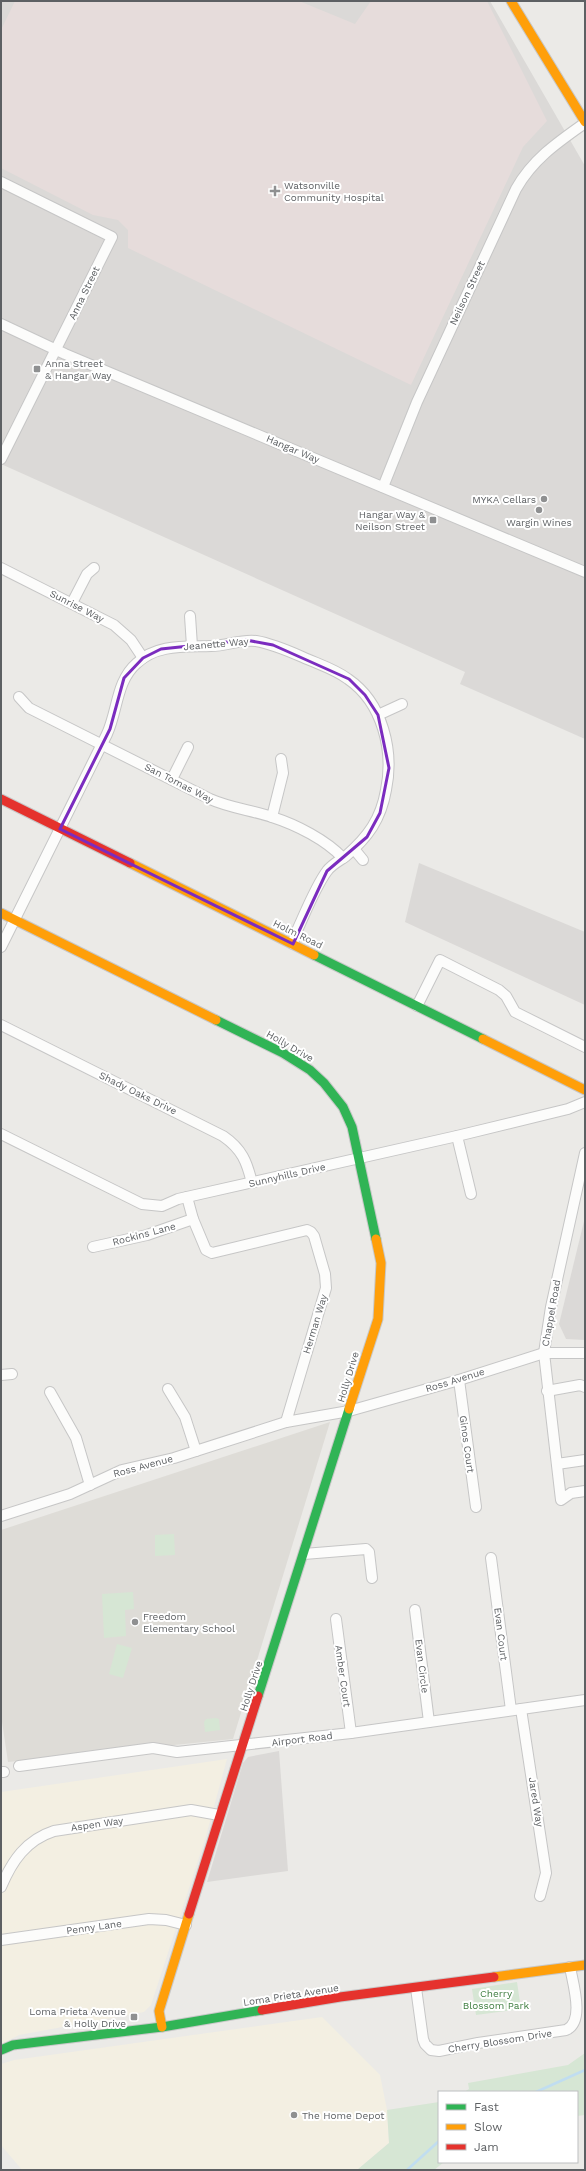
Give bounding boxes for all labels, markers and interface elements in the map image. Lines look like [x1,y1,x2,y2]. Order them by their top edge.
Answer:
place label: Watsonville Community Hospital [284,180,384,203]
marker: Watsonville Community Hospital [269,185,281,197]
street label: Neilson Street [447,258,487,327]
street label: Anna Street [66,264,102,321]
place label: Anna Street & Hangar Way [45,358,112,381]
marker: Anna Street & Hangar Way [32,364,42,374]
street label: Hangar Way [265,433,322,466]
place label: MYKA Cellars [472,494,536,505]
marker: MYKA Cellars [539,494,549,504]
marker: Wargin Wines [534,505,544,515]
place label: Hangar Way & Neilson Street [355,509,426,532]
marker: Hangar Way & Neilson Street [428,515,438,525]
place label: Wargin Wines [506,517,572,528]
street label: Sunrise Way [48,588,107,625]
street label: Jeanette Way [183,636,250,652]
street label: San Tomas Way [143,761,216,805]
street label: Holm Road [271,917,325,951]
street label: Holly Drive [265,1028,316,1064]
street label: Shady Oaks Drive [97,1069,179,1117]
street label: Sunnyhills Drive [248,1161,327,1189]
street label: Rockins Lane [111,1220,177,1248]
street label: Chappel Road [540,1279,562,1347]
street label: Herman Way [301,1292,329,1355]
street label: Holly Drive [335,1350,361,1404]
street label: Ross Avenue [424,1366,486,1394]
street label: Ginos Court [458,1415,477,1474]
street label: Ross Avenue [112,1453,174,1479]
street label: Evan Court [492,1607,510,1662]
place label: Freedom Elementary School [143,1611,235,1634]
marker: Freedom Elementary School [130,1617,140,1627]
street label: Evan Circle [413,1638,431,1694]
street label: Amber Court [333,1644,353,1708]
street label: Holly Drive [238,1659,264,1713]
street label: Airport Road [271,1730,333,1748]
street label: Jared Way [527,1776,545,1828]
street label: Aspen Way [70,1815,125,1833]
street label: Penny Lane [66,1918,123,1936]
street label: Loma Prieta Avenue [242,1982,340,2008]
park label: Cherry Blossom Park [463,1988,530,2011]
place label: Loma Prieta Avenue & Holly Drive [29,2006,126,2029]
marker: Loma Prieta Avenue & Holly Drive [129,2012,139,2022]
street label: Cherry Blossom Drive [447,2027,553,2055]
legend [438,2091,578,2163]
text: Fast [474,2100,499,2114]
marker: The Home Depot [289,2110,299,2120]
place label: The Home Depot [302,2110,385,2121]
text: Slow [474,2120,502,2134]
text: Jam [474,2140,499,2154]

